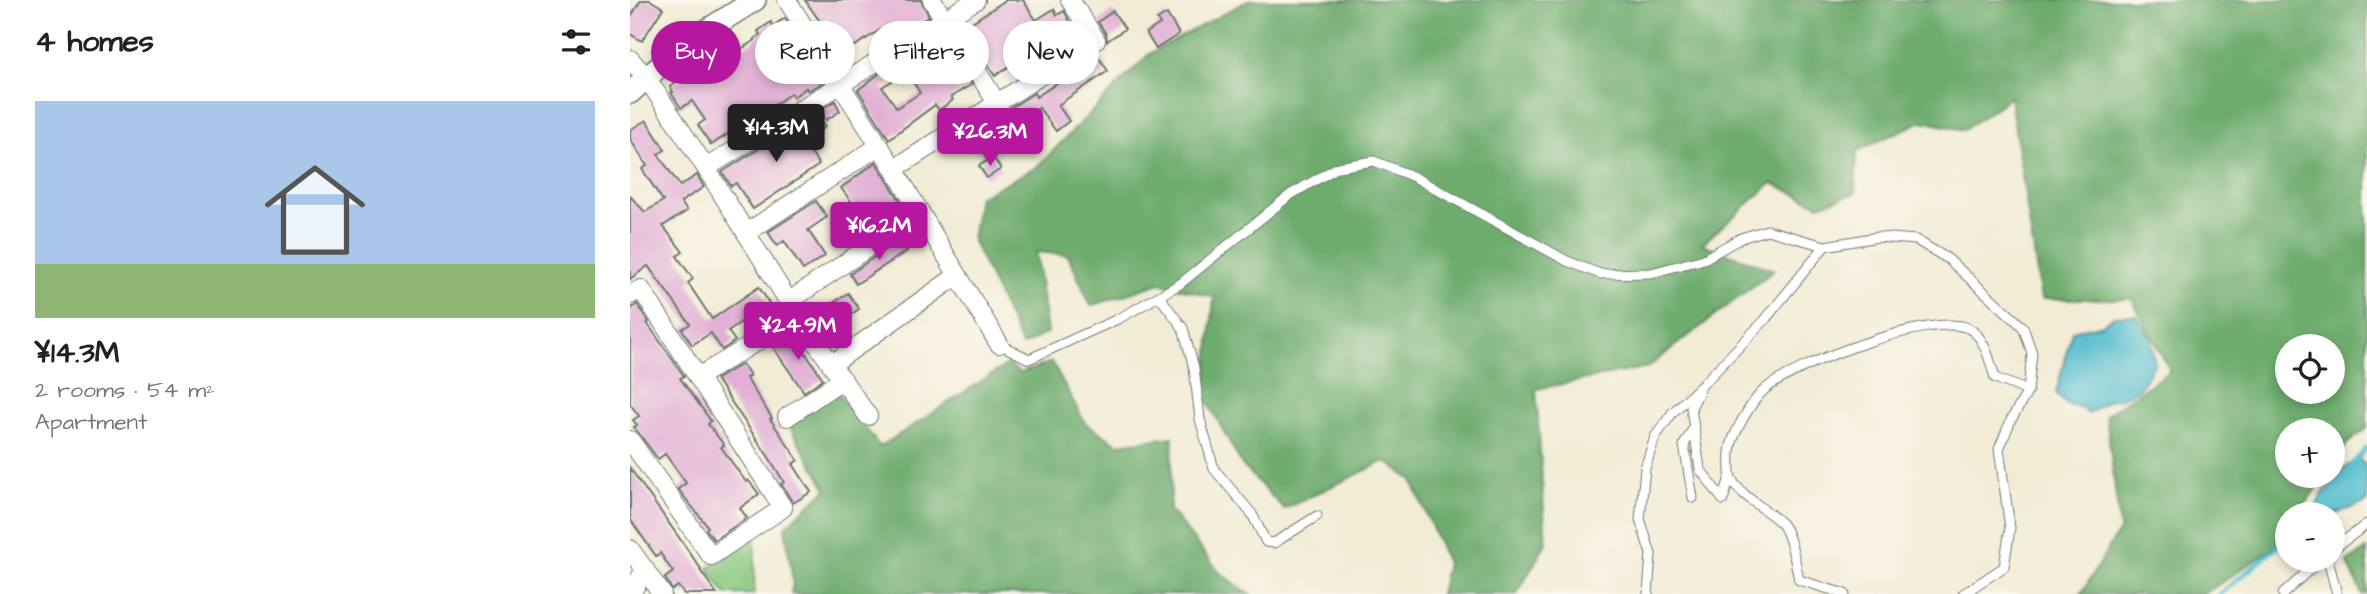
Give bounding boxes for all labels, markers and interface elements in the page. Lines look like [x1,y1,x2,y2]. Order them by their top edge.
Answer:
text: 4 homes [35,21,154,63]
chip: Buy [651,21,741,84]
chip: Rent [755,21,855,84]
chip: Filters [869,21,989,84]
chip: New [1003,21,1099,84]
icon: filters [557,23,595,61]
pin: ¥14.3M [719,104,833,164]
pin: ¥26.3M [933,108,1047,168]
text: ¥14.3M [744,111,808,143]
text: ¥26.3M [953,115,1027,147]
icon: home [252,147,378,273]
pin: ¥16.2M [822,202,936,262]
text: ¥16.2M [846,209,912,241]
pin: ¥24.9M [741,302,855,362]
text: ¥24.9M [760,309,836,341]
text: ¥14.3M [35,332,120,374]
map controls [2275,334,2345,572]
button: locate [2275,334,2345,404]
text: 2 rooms · 54 m² [35,374,215,406]
text: Apartment [35,406,147,438]
button: + [2275,418,2345,488]
button: − [2275,502,2345,572]

